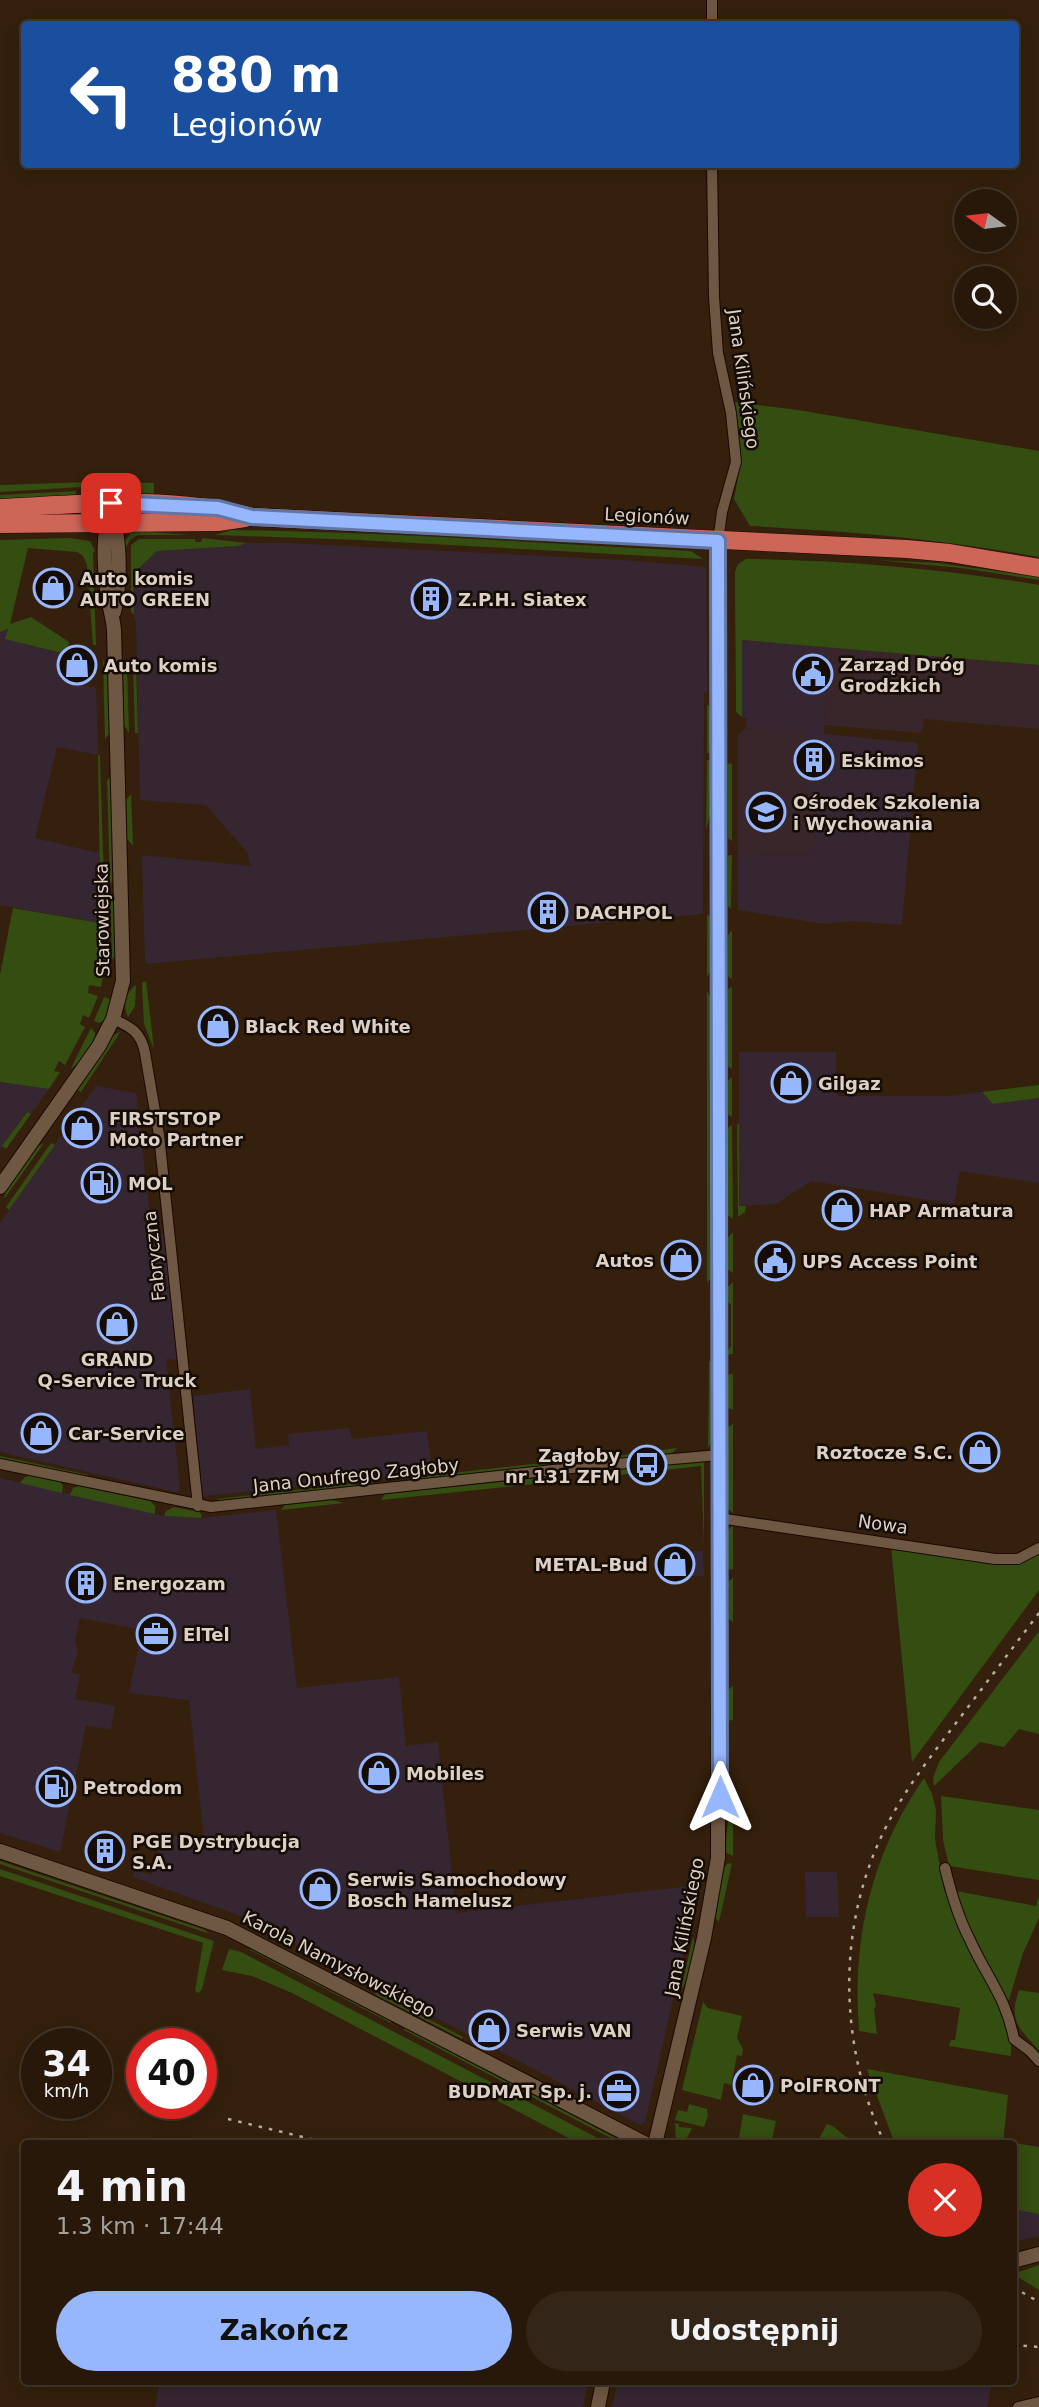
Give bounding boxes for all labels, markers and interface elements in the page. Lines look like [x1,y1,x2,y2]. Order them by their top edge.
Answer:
text: 880 m [171,47,341,104]
icon: left [56,49,147,140]
text: Legionów [171,106,323,144]
north arrow [954,189,1017,252]
map controls [954,189,1017,329]
button: search [954,266,1017,329]
street label: Jana Kilińskiego [724,307,764,450]
pin [81,473,141,533]
icon: arrive [92,484,130,522]
street label: Legionów [604,503,690,529]
shop icon: Auto komis AUTO GREEN [32,567,74,609]
place label: Auto komis AUTO GREEN [80,568,210,610]
building icon: Z.P.H. Siatex [410,578,452,620]
place label: Z.P.H. Siatex [458,589,587,610]
shop icon: Auto komis [56,644,98,686]
public building icon: Zarząd Dróg Grodzkich [792,653,834,695]
place label: Zarząd Dróg Grodzkich [840,654,965,696]
place label: Auto komis [104,655,217,676]
building icon: Eskimos [793,739,835,781]
place label: Eskimos [841,750,924,771]
school or university icon: Ośrodek Szkolenia i Wychowania [745,791,787,833]
place label: Ośrodek Szkolenia i Wychowania [793,792,980,834]
street label: Starowiejska [91,863,113,977]
building icon: DACHPOL [527,891,569,933]
place label: DACHPOL [575,902,672,923]
shop icon: Black Red White [197,1005,239,1047]
place label: Black Red White [245,1016,411,1037]
shop icon: Gilgaz [770,1062,812,1104]
place label: Gilgaz [818,1073,881,1094]
shop icon: FIRSTSTOP Moto Partner [61,1107,103,1149]
place label: FIRSTSTOP Moto Partner [109,1108,243,1150]
fuel station icon: MOL [80,1162,122,1204]
place label: MOL [128,1173,173,1194]
shop icon: HAP Armatura [821,1189,863,1231]
place label: HAP Armatura [869,1200,1014,1221]
street label: Fabryczna [139,1210,169,1302]
shop icon: Autos [660,1239,702,1281]
public building icon: UPS Access Point [754,1240,796,1282]
place label: Autos [596,1250,654,1271]
place label: UPS Access Point [802,1251,978,1272]
shop icon: GRAND Q-Service Truck [96,1303,138,1345]
place label: GRAND Q-Service Truck [38,1349,197,1391]
shop icon: Car-Service [20,1412,62,1454]
place label: Car-Service [68,1423,185,1444]
shop icon: Roztocze S.C. [959,1431,1001,1473]
place label: Roztocze S.C. [816,1442,953,1463]
bus stop icon: Zagłoby nr 131 ZFM [626,1444,668,1486]
place label: Zagłoby nr 131 ZFM [505,1445,620,1487]
street label: Jana Onufrego Zagłoby [251,1454,460,1496]
street label: Nowa [857,1510,909,1538]
shop icon: METAL-Bud [654,1543,696,1585]
place label: METAL-Bud [535,1554,648,1575]
building icon: Energozam [65,1562,107,1604]
place label: Energozam [113,1573,226,1594]
office icon: ElTel [135,1613,177,1655]
place label: ElTel [183,1624,230,1645]
shop icon: Mobiles [358,1752,400,1794]
position arrow [683,1760,757,1834]
place label: Mobiles [406,1763,484,1784]
fuel station icon: Petrodom [35,1766,77,1808]
place label: Petrodom [83,1777,182,1798]
building icon: PGE Dystrybucja S.A. [84,1830,126,1872]
place label: PGE Dystrybucja S.A. [132,1831,300,1873]
street label: Jana Kilińskiego [660,1856,708,1999]
shop icon: Serwis Samochodowy Bosch Hamelusz [299,1868,341,1910]
place label: Serwis Samochodowy Bosch Hamelusz [347,1869,567,1911]
street label: Karola Namysłowskiego [239,1906,439,2022]
shop icon: Serwis VAN [468,2009,510,2051]
place label: Serwis VAN [516,2020,632,2041]
speed limit sign: 40 [126,2028,217,2119]
text: 34 [42,2044,91,2084]
shop icon: PolFRONT [732,2064,774,2106]
office icon: BUDMAT Sp. j. [598,2070,640,2112]
place label: PolFRONT [780,2075,881,2096]
text: km/h [44,2080,89,2101]
place label: BUDMAT Sp. j. [448,2081,592,2102]
text: 4 min [56,2162,188,2211]
button: close [908,2163,982,2237]
text: 1.3 km · 17:44 [56,2213,224,2239]
button: Zakończ [56,2291,512,2371]
button: Udostępnij [526,2291,982,2371]

